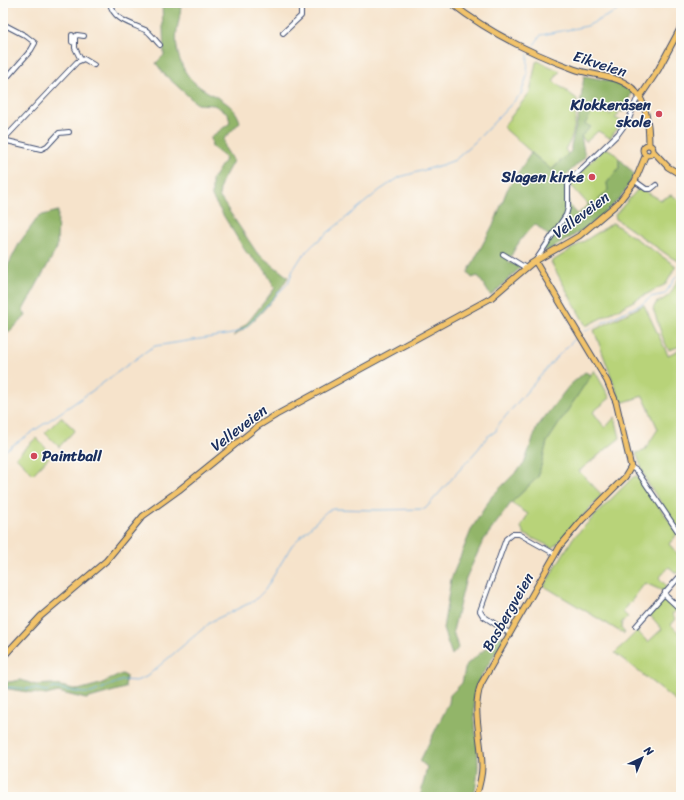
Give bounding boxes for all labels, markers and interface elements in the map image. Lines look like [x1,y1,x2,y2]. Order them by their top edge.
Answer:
street label: Eikveien [570,43,630,85]
place label: Klokkeråsen skole [569,92,652,135]
marker: Klokkeråsen skole [654,109,664,119]
place label: Slagen kirke [501,164,584,190]
marker: Slagen kirke [587,172,597,182]
street label: Velleveien [547,185,615,245]
street label: Velleveien [205,398,273,458]
place label: Paintball [42,443,102,469]
marker: Paintball [29,451,39,461]
street label: Basbergveien [475,568,541,656]
north arrow [622,738,662,778]
text: N [639,741,658,761]

